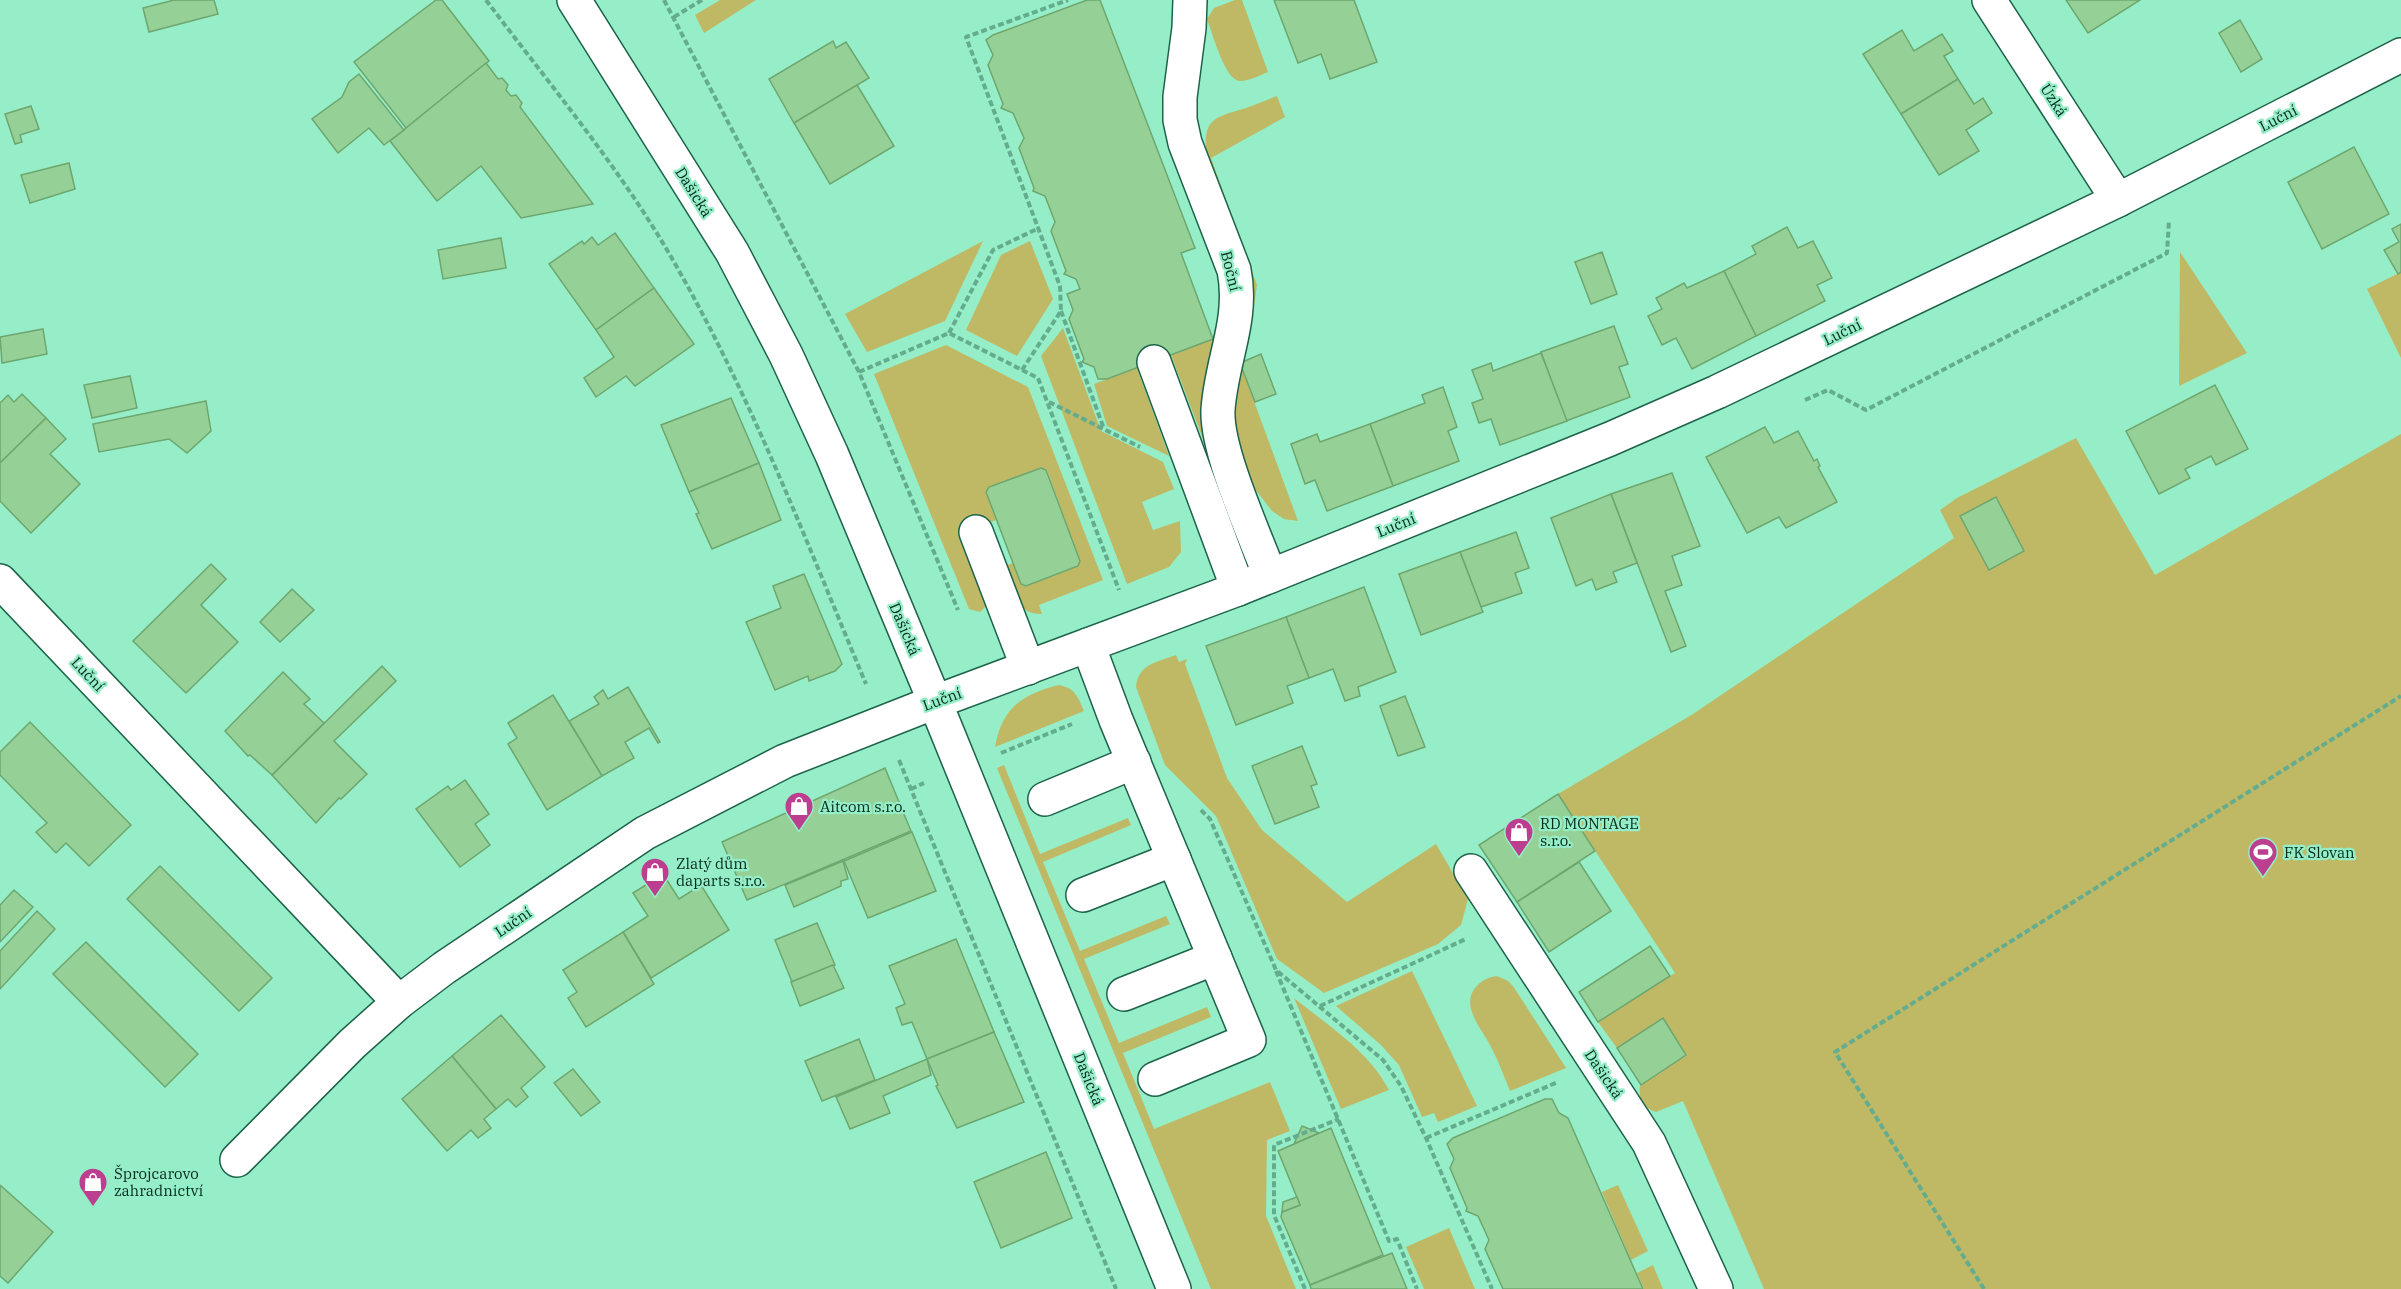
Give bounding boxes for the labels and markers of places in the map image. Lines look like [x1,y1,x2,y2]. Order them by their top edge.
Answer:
shop icon: Aitcom s.r.o. [783,790,815,832]
place label: Aitcom s.r.o. [820,797,906,816]
place label: RD MONTAGE s.r.o. [1540,814,1639,850]
shop icon: RD MONTAGE s.r.o. [1503,816,1535,858]
sports icon: FK Slovan [2247,836,2279,878]
place label: FK Slovan [2284,843,2355,862]
place label: Zlatý dům daparts s.r.o. [676,854,766,890]
shop icon: Zlatý dům daparts s.r.o. [639,856,671,898]
place label: Šprojcarovo zahradnictví [114,1164,203,1200]
shop icon: Šprojcarovo zahradnictví [77,1166,109,1208]

